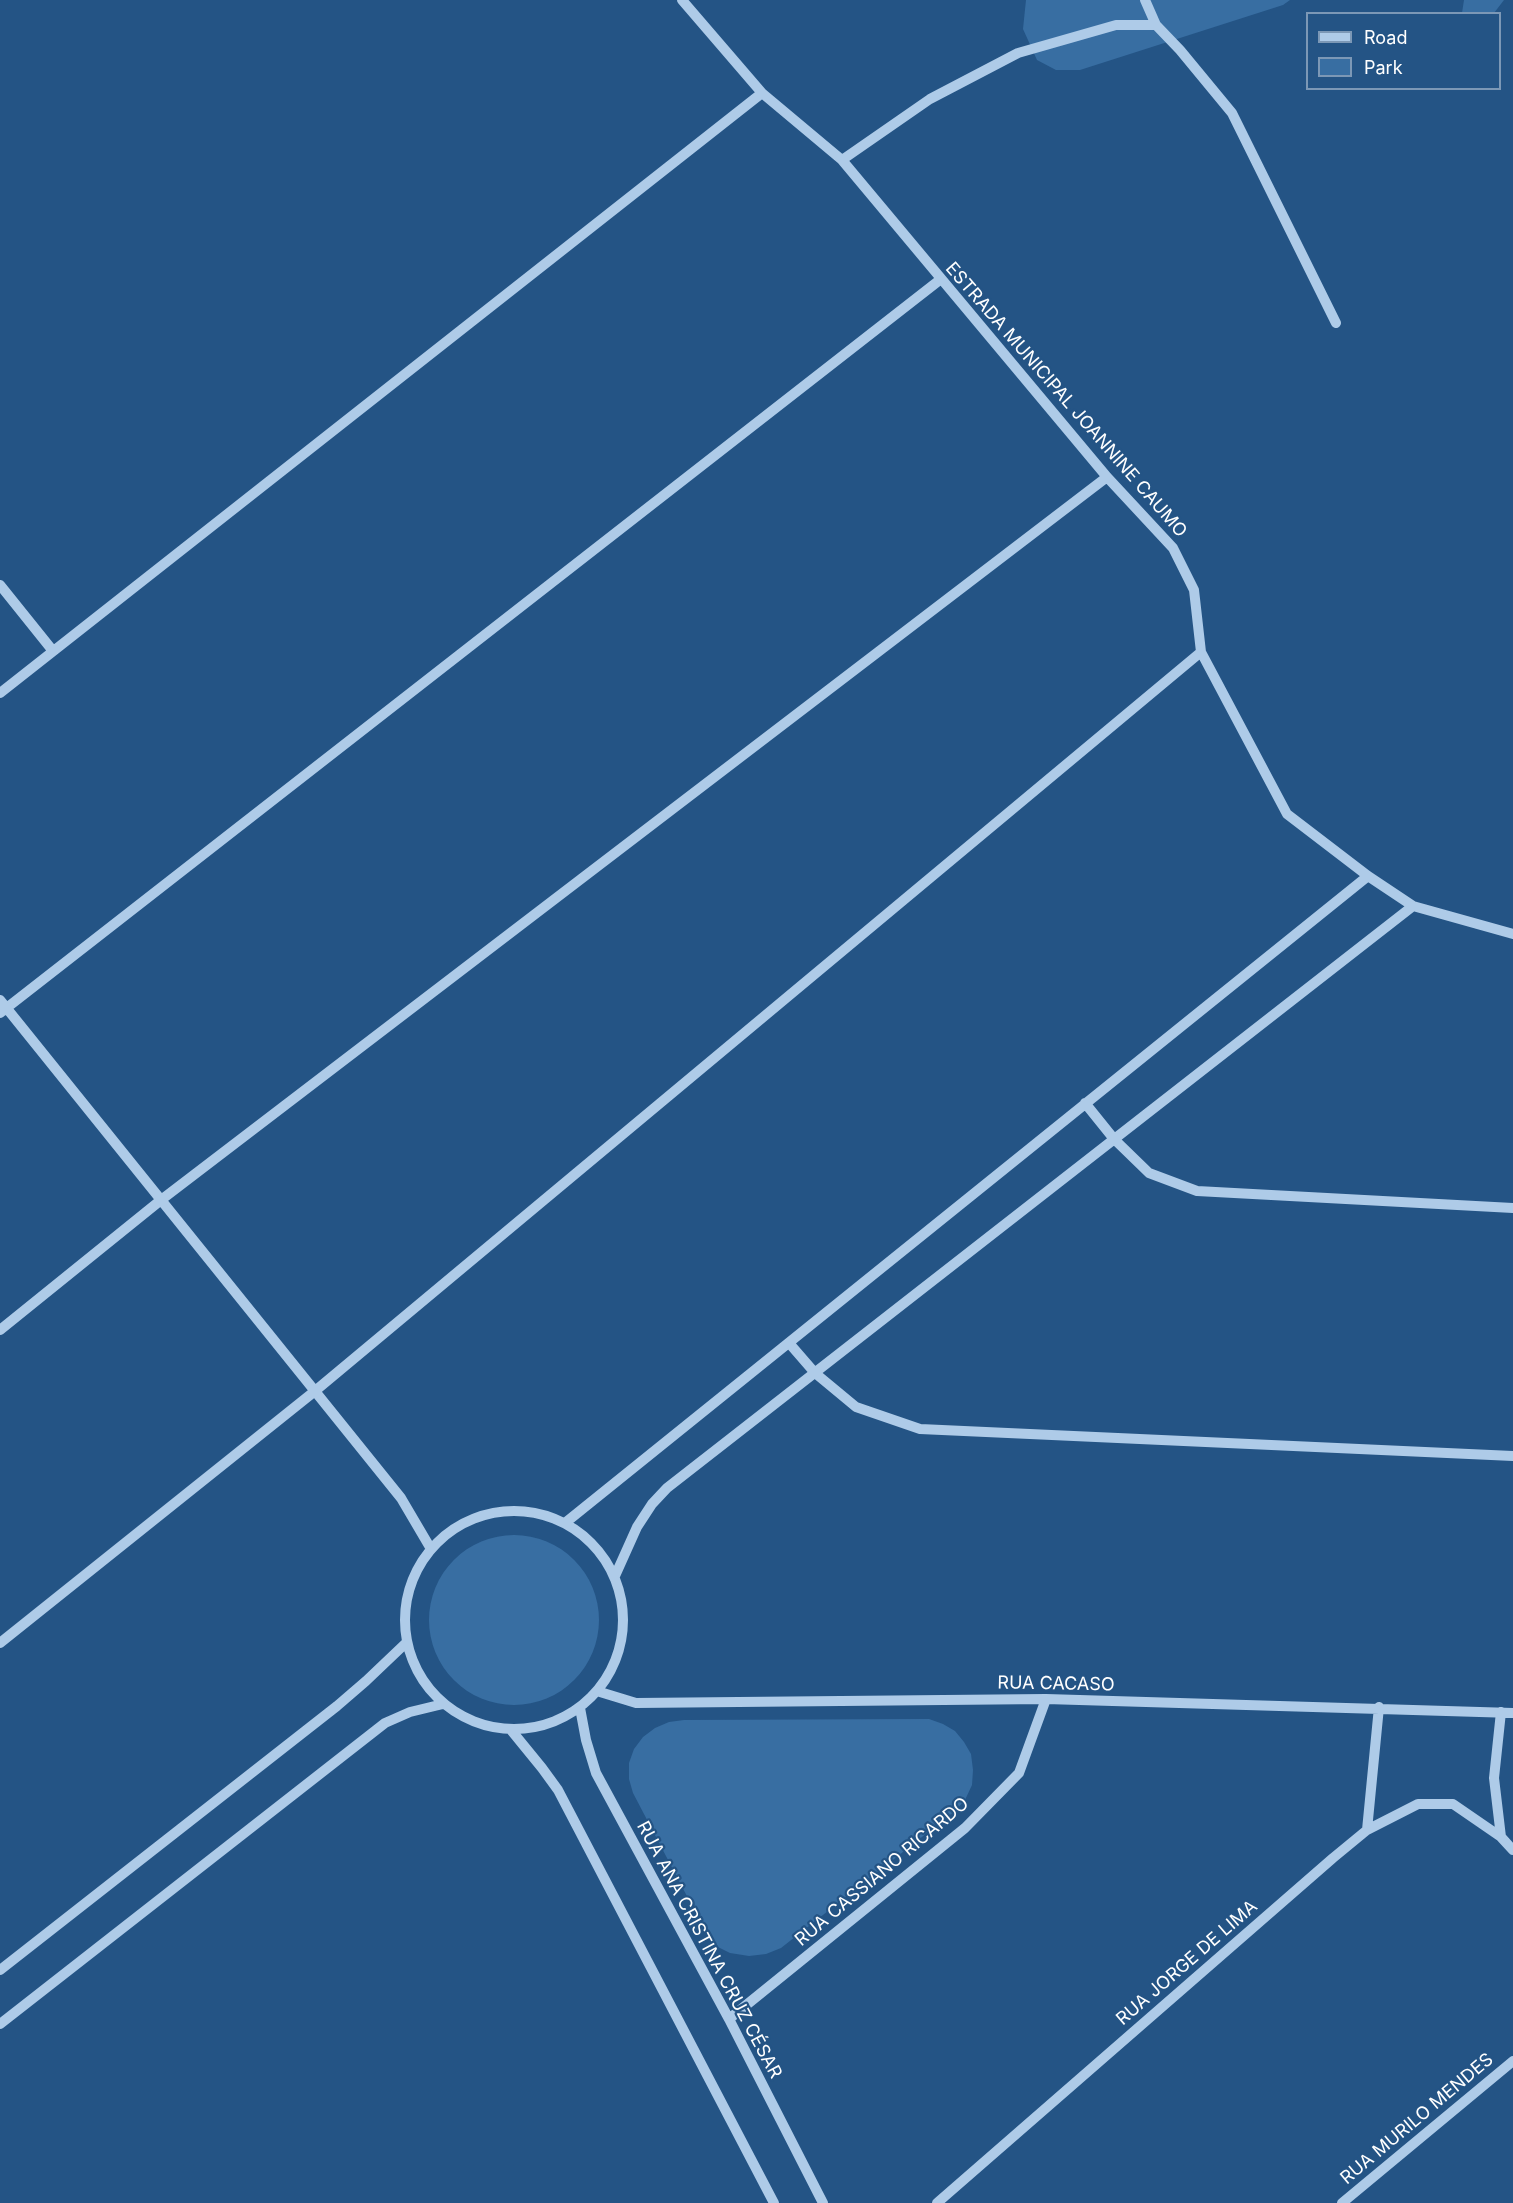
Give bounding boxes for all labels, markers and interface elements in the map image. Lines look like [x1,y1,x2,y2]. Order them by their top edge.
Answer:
legend [1306,12,1501,90]
text: Road [1364,27,1407,48]
text: Park [1364,57,1403,78]
street label: ESTRADA MUNICIPAL JOANNINE CAUMO [941,258,1191,542]
street label: RUA CACASO [997,1672,1115,1696]
street label: RUA CASSIANO RICARDO [791,1793,973,1951]
street label: RUA ANA CRISTINA CRUZ CÉSAR [632,1818,786,2082]
street label: RUA JORGE DE LIMA [1112,1896,1262,2030]
street label: RUA MURILO MENDES [1336,2049,1498,2189]

